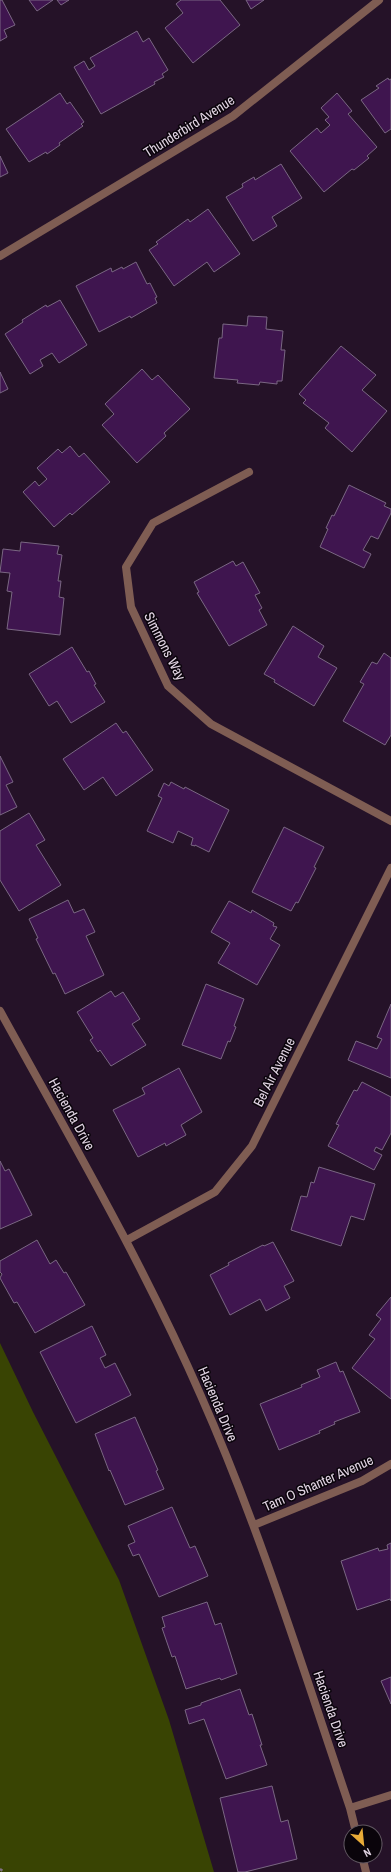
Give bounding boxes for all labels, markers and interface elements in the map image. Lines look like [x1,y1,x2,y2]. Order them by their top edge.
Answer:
street label: Thunderbird Avenue [140,91,238,161]
street label: Simmons Way [140,609,190,683]
street label: Bel Air Avenue [249,1034,299,1110]
street label: Hacienda Drive [45,1075,99,1153]
street label: Hacienda Drive [194,1364,242,1444]
street label: Tam O Shanter Avenue [260,1451,376,1515]
street label: Hacienda Drive [310,1668,352,1750]
north arrow [343,1824,383,1864]
text: N [361,1845,374,1861]

